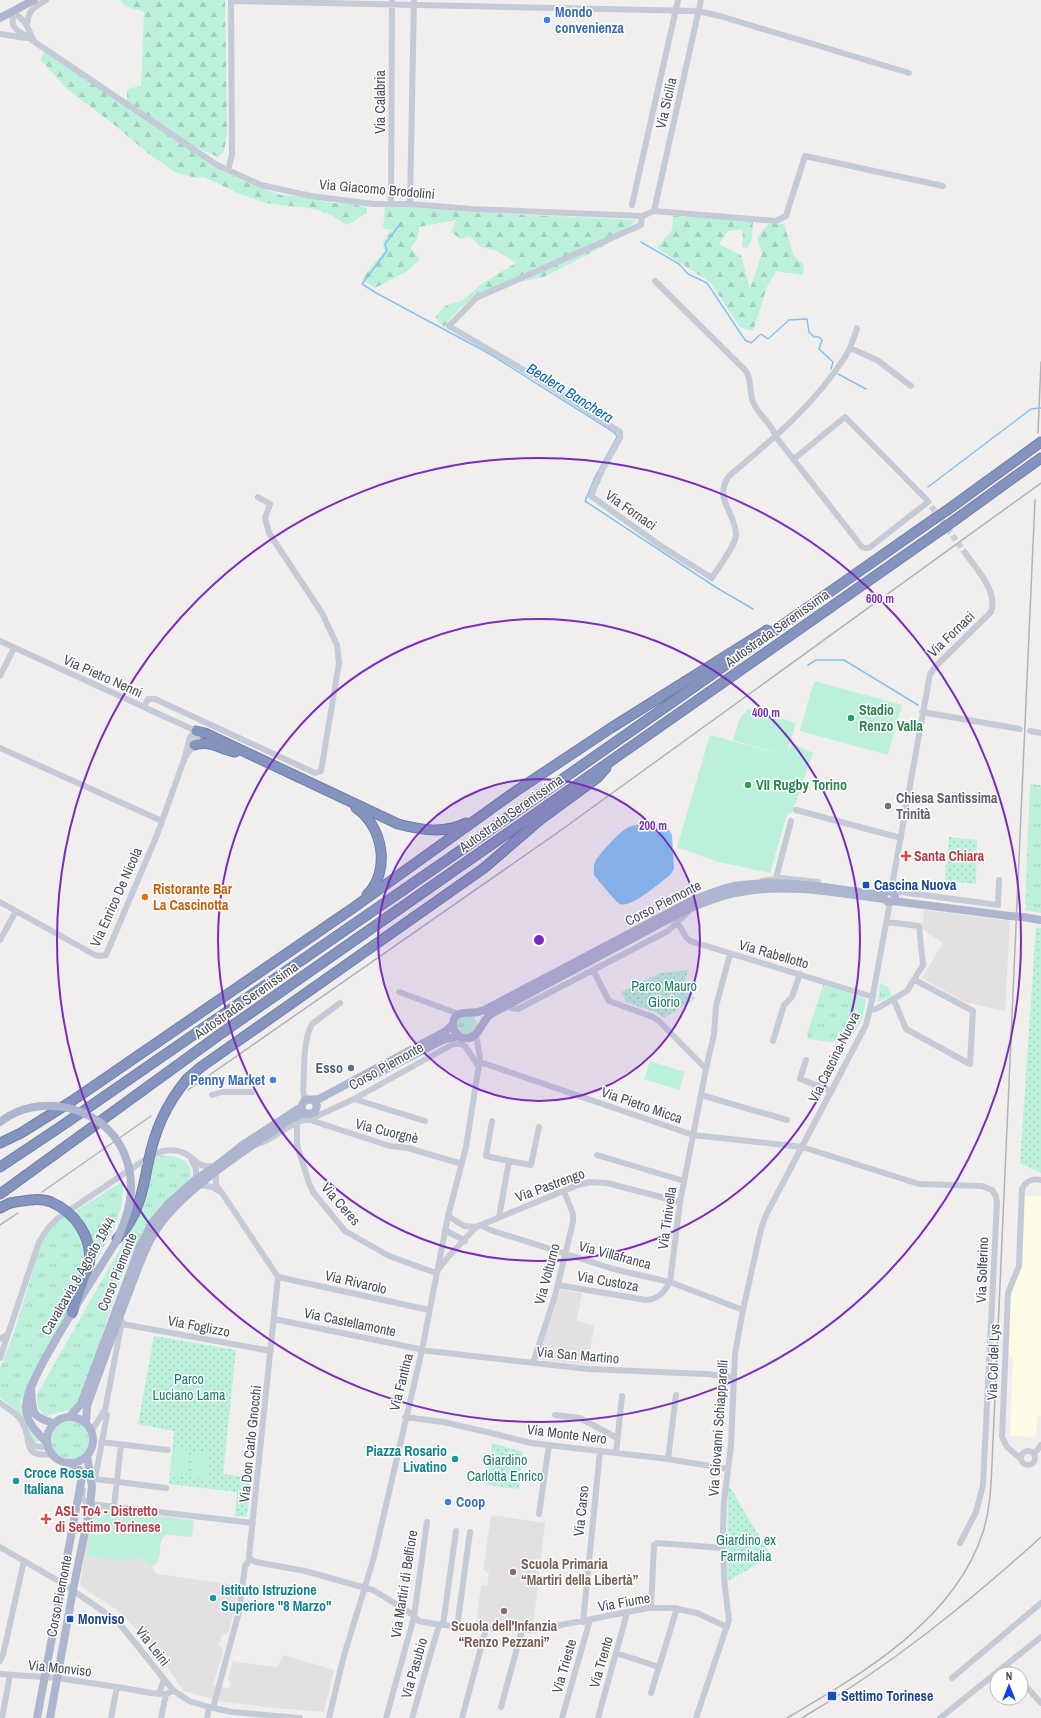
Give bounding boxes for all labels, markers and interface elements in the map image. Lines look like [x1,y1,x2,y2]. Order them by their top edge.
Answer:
place label: Mondo convenienza [555,3,625,37]
marker: Mondo convenienza [542,15,552,25]
street label: Via Calabria [371,70,389,134]
street label: Via Sicilia [651,75,681,130]
street label: Via Giacomo Brodolini [318,175,436,203]
water label: Bealera Banchera [523,358,618,428]
street label: Via Fornaci [602,486,660,534]
street label: Autostrada Serenissima [721,585,833,671]
text: 600 m [866,591,894,607]
street label: Via Fornaci [924,607,978,661]
street label: Via Pietro Nenni [61,651,145,701]
place label: Stadio Renzo Valla [859,701,923,735]
text: 400 m [752,705,780,721]
marker: Stadio Renzo Valla [846,713,856,723]
street label: Autostrada Serenissima [455,770,567,856]
place label: VII Rugby Torino [756,776,847,794]
marker: VII Rugby Torino [743,780,753,790]
place label: Chiesa Santissima Trinità [896,789,998,823]
marker: Chiesa Santissima Trinità [883,801,893,811]
text: 200 m [639,818,667,834]
street label: Via Enrico De Nicola [86,844,146,950]
place label: Santa Chiara [914,847,985,865]
marker: Santa Chiara [901,851,911,861]
street label: Corso Piemonte [622,876,704,930]
place label: Cascina Nuova [874,876,957,894]
place label: Ristorante Bar La Cascinotta [153,880,233,914]
marker: Cascina Nuova [861,880,871,890]
marker: Ristorante Bar La Cascinotta [140,892,150,902]
centre of rings [532,933,546,947]
street label: Via Rabellotto [737,935,811,973]
street label: Autostrada Serenissima [190,957,302,1043]
park label: Parco Mauro Giorio [631,977,697,1011]
street label: Via Cascina Nuova [804,1008,864,1105]
street label: Corso Piemonte [345,1038,427,1094]
place label: Esso [316,1059,343,1077]
marker: Esso [346,1063,356,1073]
place label: Penny Market [190,1071,265,1089]
marker: Penny Market [268,1075,278,1085]
street label: Via Pietro Micca [599,1083,686,1127]
street label: Via Cuorgnè [354,1114,420,1148]
street label: Via Pastrengo [513,1164,587,1206]
street label: Via Ceres [318,1179,365,1229]
street label: Via Tinivella [654,1185,680,1251]
street label: Cavalcavia 8 Agosto 1944 [37,1213,119,1338]
street label: Corso Piemonte [93,1230,141,1314]
street label: Via Villafranca [577,1237,654,1273]
street label: Via Solferino [972,1237,992,1303]
street label: Via Volturno [530,1242,564,1306]
street label: Via Rivarolo [323,1266,389,1298]
street label: Via Custoza [576,1267,641,1295]
street label: Via Castellamonte [302,1303,398,1341]
street label: Via Foglizzo [166,1311,232,1341]
street label: Via Col del Lys [983,1323,1003,1401]
street label: Via San Martino [536,1342,620,1368]
street label: Via Fantina [385,1351,417,1413]
street label: Via Giovanni Schiapparelli [704,1359,732,1497]
park label: Parco Luciano Lama [153,1370,226,1404]
street label: Via Don Carlo Gnocchi [235,1384,265,1504]
street label: Via Monte Nero [526,1420,608,1448]
place label: Piazza Rosario Livatino [366,1442,447,1476]
park label: Giardino Carlotta Enrico [467,1451,543,1485]
marker: Piazza Rosario Livatino [450,1454,460,1464]
place label: Croce Rossa Italiana [24,1464,95,1498]
marker: Croce Rossa Italiana [11,1476,21,1486]
street label: Via Carso [569,1485,593,1537]
place label: Coop [456,1493,485,1511]
marker: Coop [443,1497,453,1507]
place label: ASL To4 - Distretto di Settimo Torinese [55,1502,161,1536]
marker: ASL To4 - Distretto di Settimo Torinese [40,1513,52,1525]
street label: Via Martiri di Belfiore [387,1529,421,1639]
park label: Giardino ex Farmitalia [716,1531,776,1565]
street label: Corso Piemonte [42,1554,76,1638]
place label: Scuola Primaria “Martiri della Libertà” [521,1555,639,1589]
marker: Scuola Primaria “Martiri della Libertà” [508,1567,518,1577]
place label: Istituto Istruzione Superiore "8 Marzo" [221,1581,331,1615]
street label: Via Fiume [596,1589,652,1615]
marker: Istituto Istruzione Superiore "8 Marzo" [208,1593,218,1603]
marker: Scuola dell'Infanzia “Renzo Pezzani” [499,1606,509,1616]
place label: Monviso [78,1610,125,1628]
marker: Monviso [65,1614,75,1624]
place label: Scuola dell'Infanzia “Renzo Pezzani” [451,1617,558,1651]
street label: Via Leinì [132,1622,174,1670]
street label: Via Trento [585,1634,617,1690]
street label: Via Pasubio [397,1636,431,1700]
street label: Via Trieste [548,1637,580,1695]
street label: Via Monviso [27,1656,93,1680]
north arrow [989,1666,1029,1706]
text: N [1006,1669,1012,1683]
place label: Settimo Torinese [841,1687,933,1705]
marker: Settimo Torinese [826,1690,838,1702]

